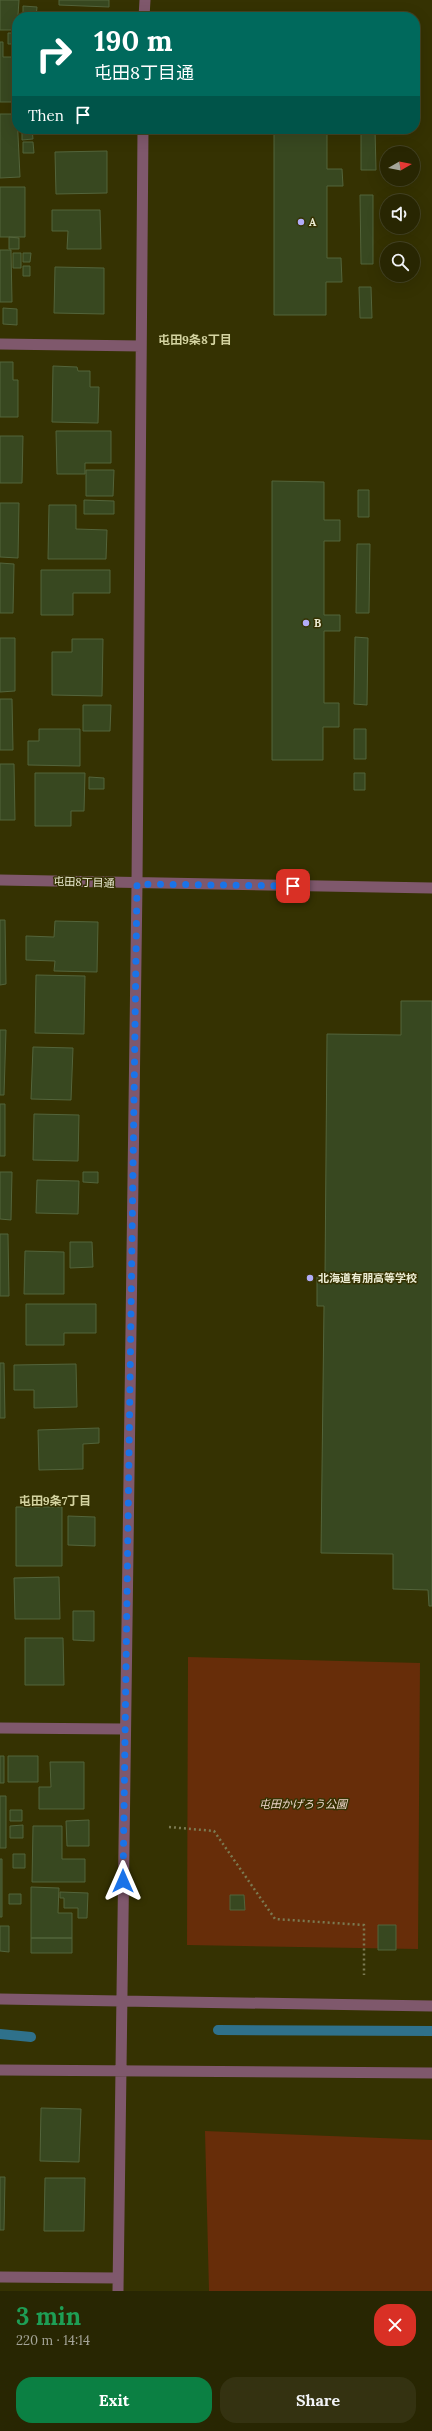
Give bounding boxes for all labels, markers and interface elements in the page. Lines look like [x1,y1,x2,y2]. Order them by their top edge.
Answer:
text: 190 m [94,23,172,59]
icon: right [28,28,80,80]
text: 屯田8丁目通 [94,61,194,84]
icon: arrive [72,104,94,126]
text: Then [28,106,64,125]
north arrow [380,146,420,186]
map controls [380,146,420,282]
button: sound [380,194,420,234]
place label: A [309,215,317,229]
marker: A [296,217,306,227]
button: search [380,242,420,282]
district label: 屯田9条8丁目 [158,332,232,347]
place label: B [314,616,321,630]
marker: B [301,618,311,628]
pin [276,869,310,903]
street label: 屯田8丁目通 [53,874,115,890]
icon: arrive [282,875,304,897]
place label: 北海道有朋高等学校 [318,1271,417,1285]
marker: 北海道有朋高等学校 [305,1273,315,1283]
district label: 屯田9条7丁目 [19,1493,91,1508]
park label: 屯田かげろう公園 [259,1797,349,1811]
position arrow [102,1860,144,1902]
text: 3 min [16,2301,81,2332]
button: close [374,2304,416,2346]
text: 220 m · 14:14 [16,2332,90,2349]
button: Exit [16,2377,212,2423]
button: Share [220,2377,416,2423]

